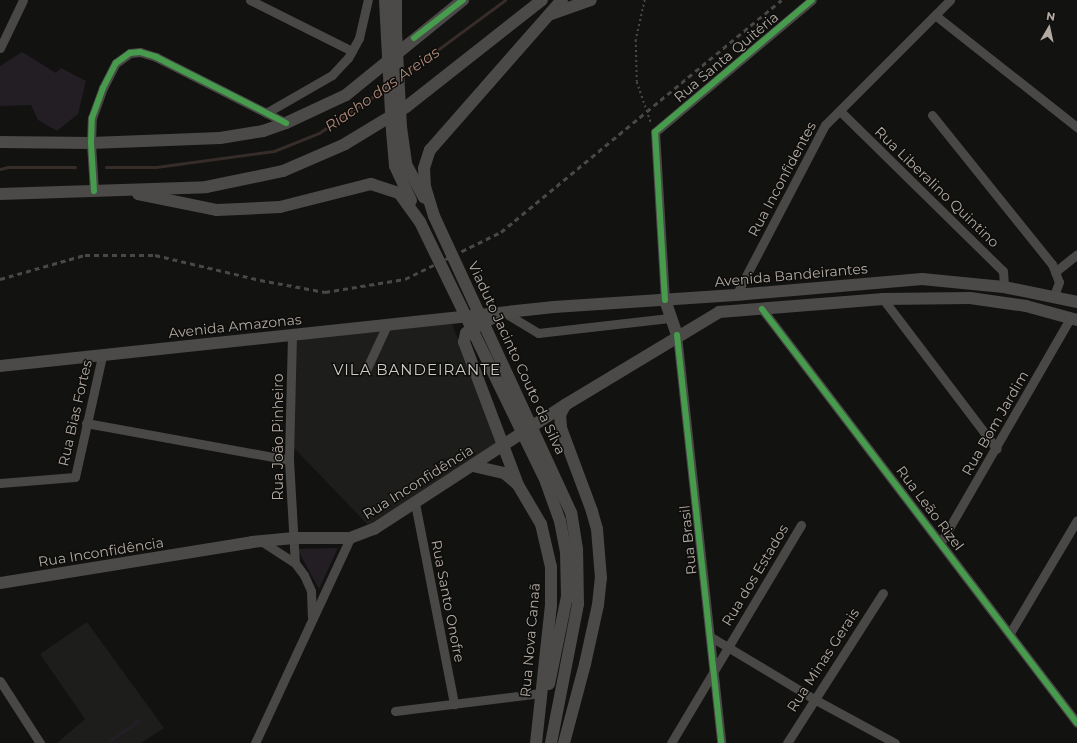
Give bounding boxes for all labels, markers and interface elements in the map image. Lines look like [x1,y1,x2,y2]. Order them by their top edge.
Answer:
street label: Rua Santa Quitéria [670,8,782,106]
north arrow [1029,8,1069,48]
text: N [1045,9,1056,24]
water label: Riacho das Areias [321,43,443,135]
street label: Rua Inconfidentes [745,119,819,239]
street label: Rua Liberalino Quintino [871,123,1003,251]
street label: Viaduto Jacinto Couto da Silva [465,259,569,457]
street label: Avenida Bandeirantes [714,260,868,290]
street label: Avenida Amazonas [168,311,302,341]
street label: Rua Bias Fortes [55,358,95,468]
district label: VILA BANDEIRANTE [333,361,501,379]
street label: Rua Bom Jardim [958,368,1032,478]
street label: Rua João Pinheiro [270,373,286,501]
street label: Rua Inconfidência [360,441,476,523]
street label: Rua Leão Rizel [893,462,967,554]
street label: Rua Brasil [676,504,700,576]
street label: Rua dos Estados [718,521,792,629]
street label: Rua Inconfidência [37,534,165,570]
street label: Rua Santo Onofre [428,538,468,664]
street label: Rua Nova Canaã [517,582,543,698]
street label: Rua Minas Gerais [783,605,863,715]

